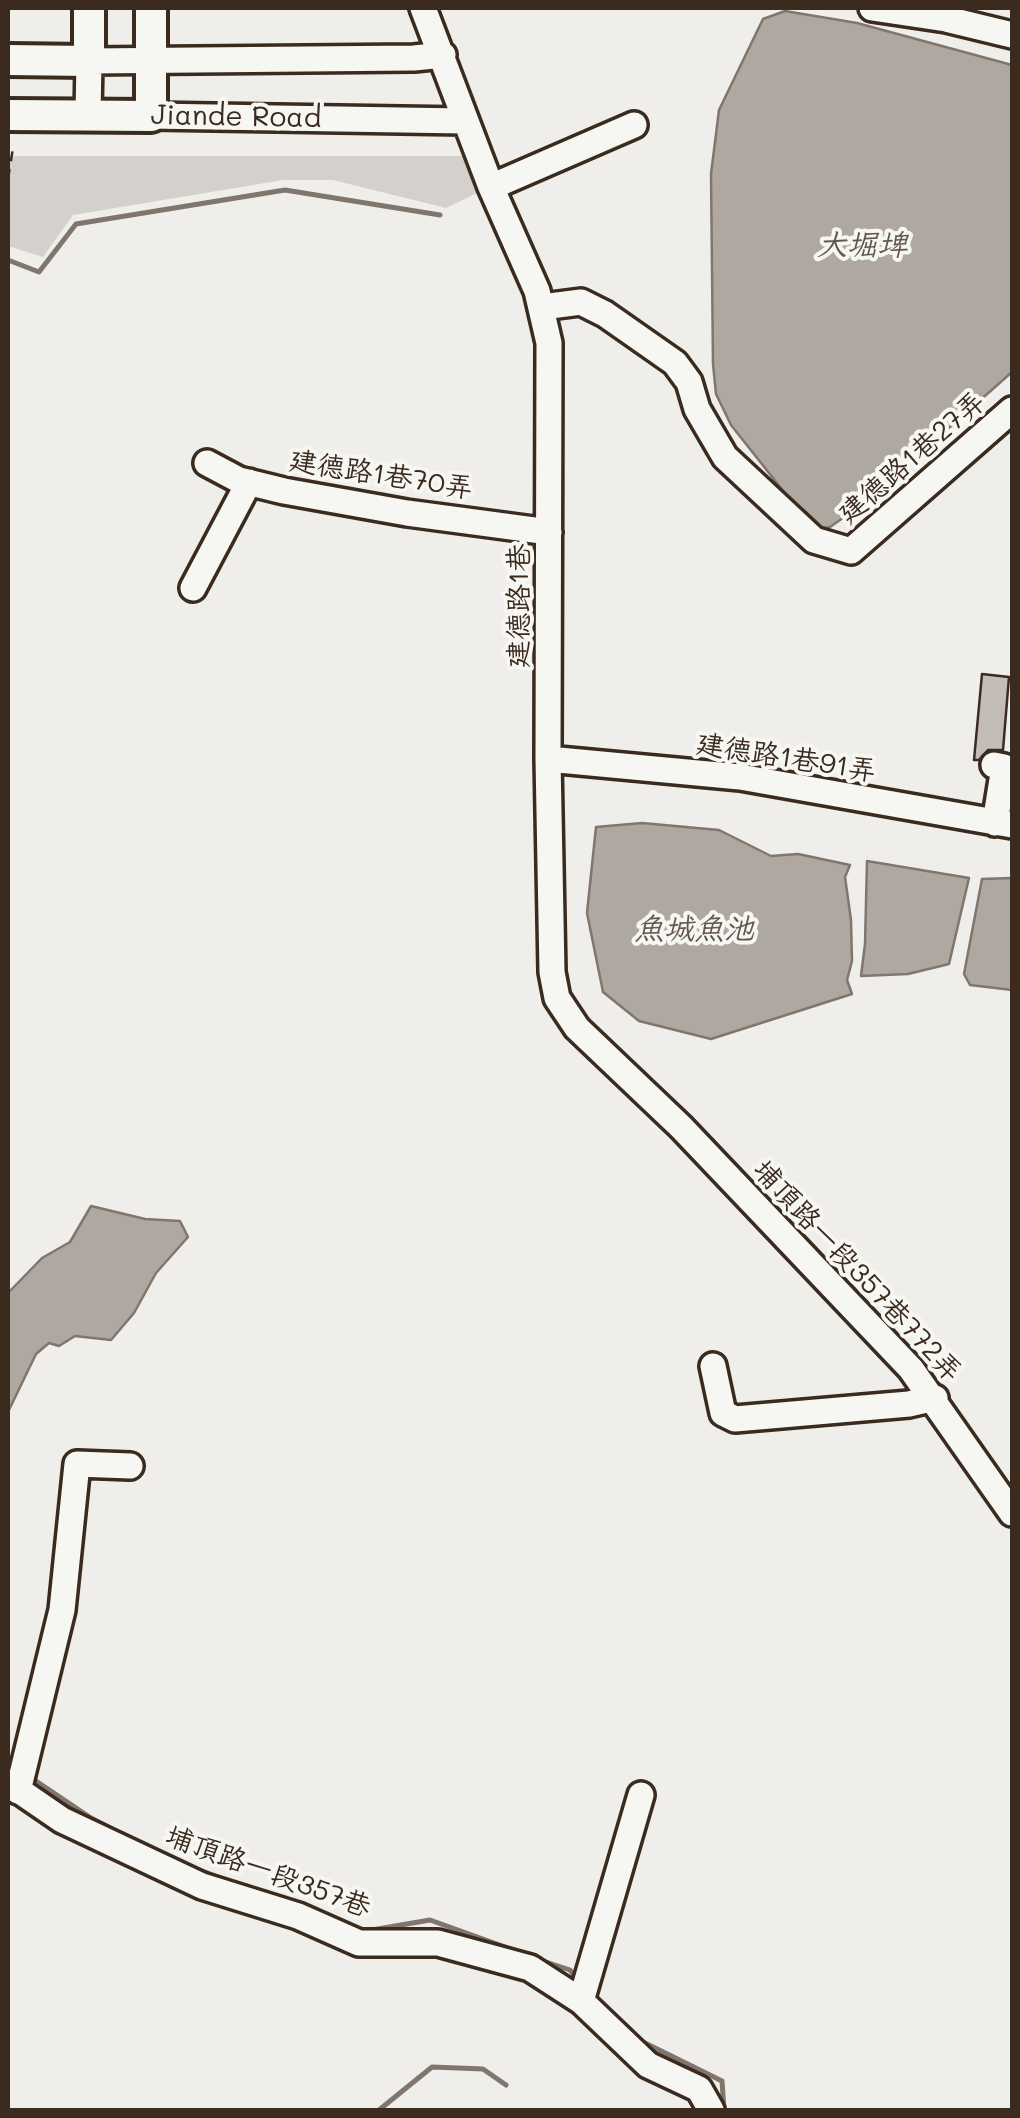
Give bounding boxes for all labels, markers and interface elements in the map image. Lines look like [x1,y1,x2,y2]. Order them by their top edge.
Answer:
street label: Jiande Road [150,99,322,135]
water label: 大堀埤 [817,228,907,264]
street label: 建德路1巷27弄 [832,385,992,531]
street label: 建德路1巷70弄 [287,444,475,506]
street label: 建德路1巷 [502,544,536,668]
street label: 建德路1巷91弄 [694,727,878,789]
water label: 魚城魚池 [634,912,754,948]
street label: 埔頂路一段357巷772弄 [745,1153,969,1389]
street label: 埔頂路一段357巷 [161,1819,375,1925]

